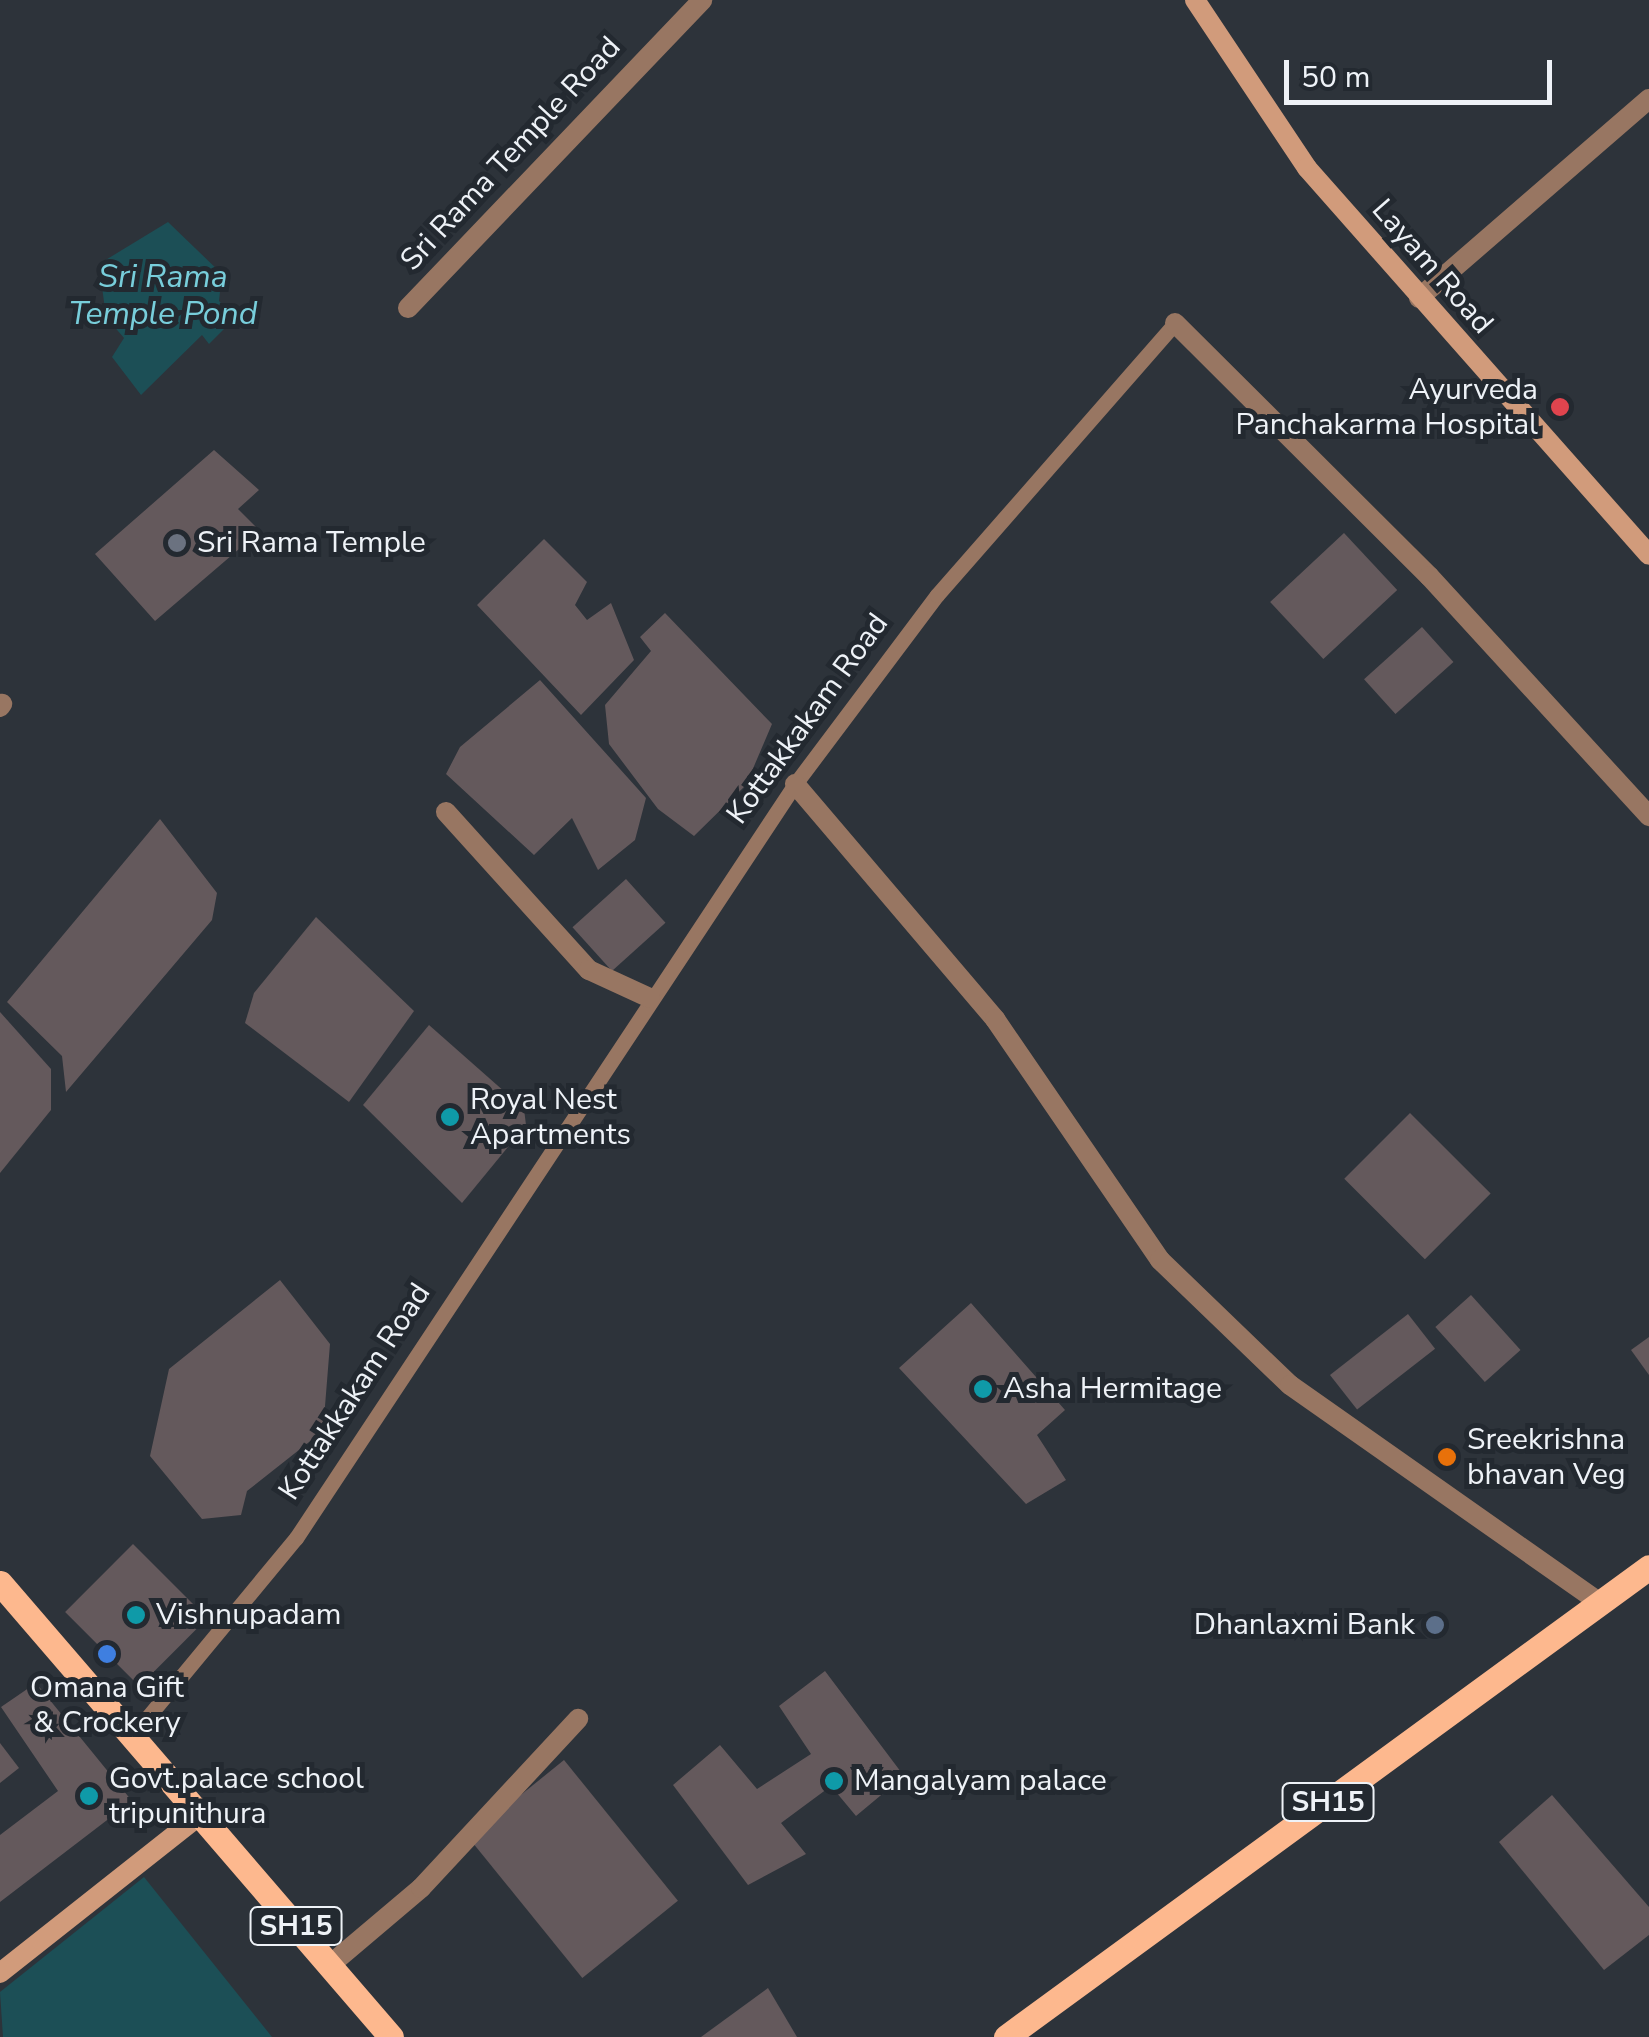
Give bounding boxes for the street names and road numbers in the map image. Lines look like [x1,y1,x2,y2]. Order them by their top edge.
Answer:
street label: Sri Rama Temple Road [393,30,629,278]
street label: Layam Road [1364,192,1500,342]
street label: Kottakkakam Road [720,607,896,831]
street label: Kottakkakam Road [272,1277,438,1507]
road number: SH15 [1280,1779,1376,1825]
road number: SH15 [248,1903,344,1949]

